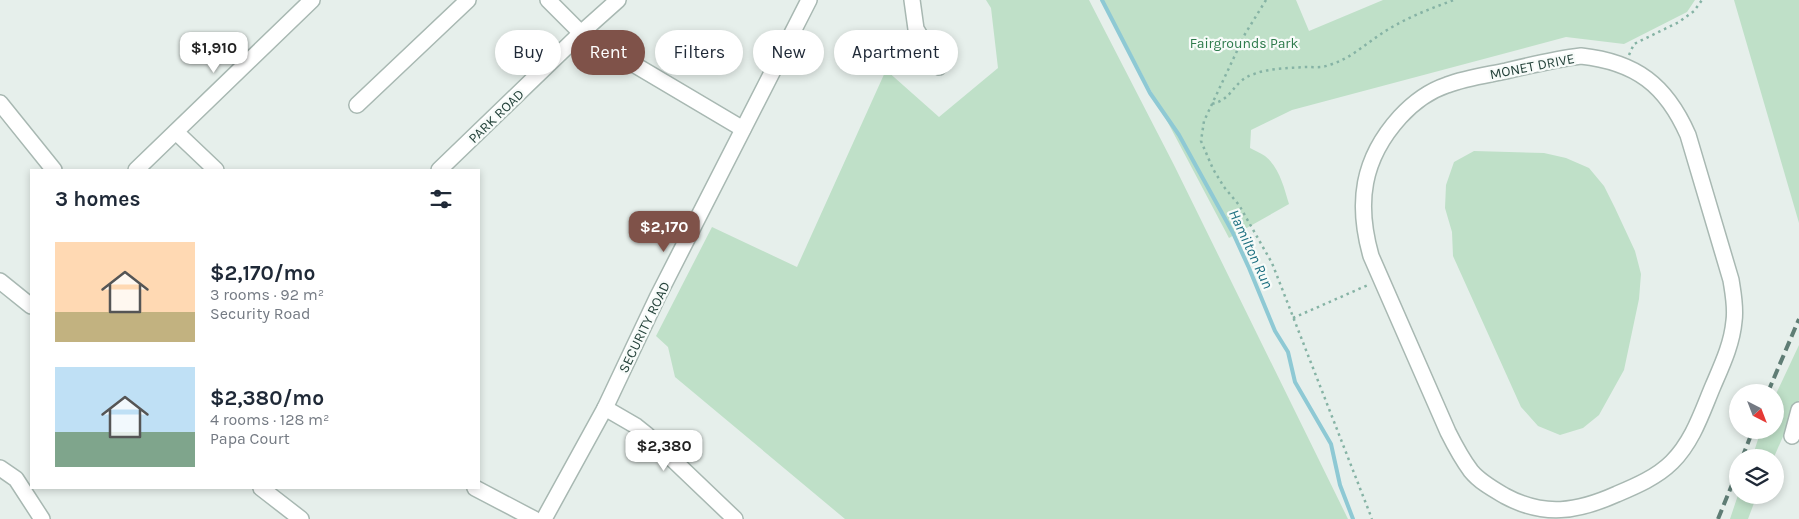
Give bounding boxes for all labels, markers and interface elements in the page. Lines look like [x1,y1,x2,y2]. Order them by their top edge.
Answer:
chip: Buy [495,30,561,75]
chip: Rent [571,30,645,75]
chip: Filters [655,30,743,75]
chip: New [753,30,824,75]
chip: Apartment [834,30,958,75]
pin: $1,910 [173,32,255,74]
park label: Fairgrounds Park [1190,35,1298,52]
text: $1,910 [191,38,237,57]
street label: MONET DRIVE [1488,50,1576,83]
street label: PARK ROAD [465,86,528,147]
icon: filters [427,185,455,213]
text: 3 homes [55,187,140,211]
water label: Hamilton Run [1225,206,1277,292]
pin: $2,170 [623,210,705,253]
text: $2,170 [640,217,688,236]
text: $2,170/mo [210,261,315,285]
icon: home [95,262,155,322]
street label: SECURITY ROAD [615,279,674,376]
text: 3 rooms · 92 m² [210,285,324,304]
text: Security Road [210,304,310,323]
north arrow [1729,384,1784,439]
map controls [1729,384,1784,504]
text: $2,380/mo [210,386,324,410]
icon: home [95,387,155,447]
text: 4 rooms · 128 m² [210,410,329,429]
text: Papa Court [210,429,290,448]
pin: $2,380 [623,430,705,472]
text: $2,380 [636,436,692,455]
button: layers [1729,449,1784,504]

